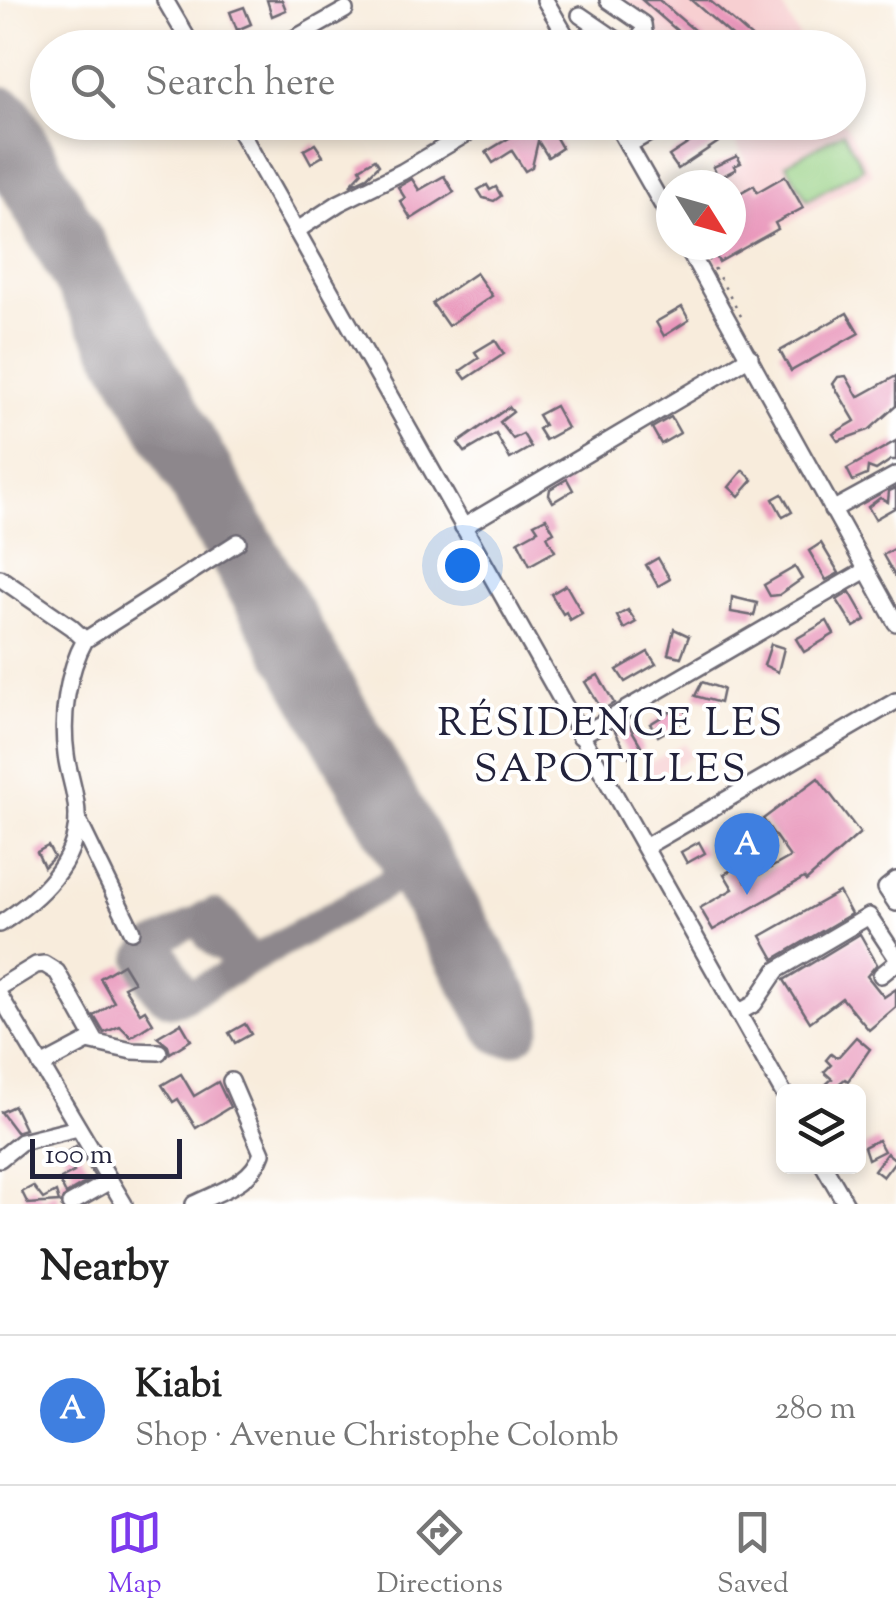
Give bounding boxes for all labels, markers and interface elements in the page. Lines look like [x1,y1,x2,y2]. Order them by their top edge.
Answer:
search box [30,30,866,140]
icon: search [65,58,120,113]
text: Search here [145,58,336,112]
north arrow [656,170,746,260]
your location [437,540,488,591]
district label: RÉSIDENCE LES SAPOTILLES [437,697,785,800]
pin: A [714,812,780,895]
map controls [776,1084,866,1174]
button: layers [776,1084,866,1174]
scale bar [30,1134,182,1178]
text: 100 m [45,1136,113,1176]
text: Nearby [40,1239,169,1299]
text: Kiabi [135,1360,222,1414]
text: A [60,1387,85,1433]
text: 280 m [775,1387,856,1433]
text: Shop · Avenue Christophe Colomb [135,1414,619,1460]
tab: Map [107,1505,162,1605]
tab: Directions [376,1505,503,1605]
tab: Saved [717,1505,789,1605]

